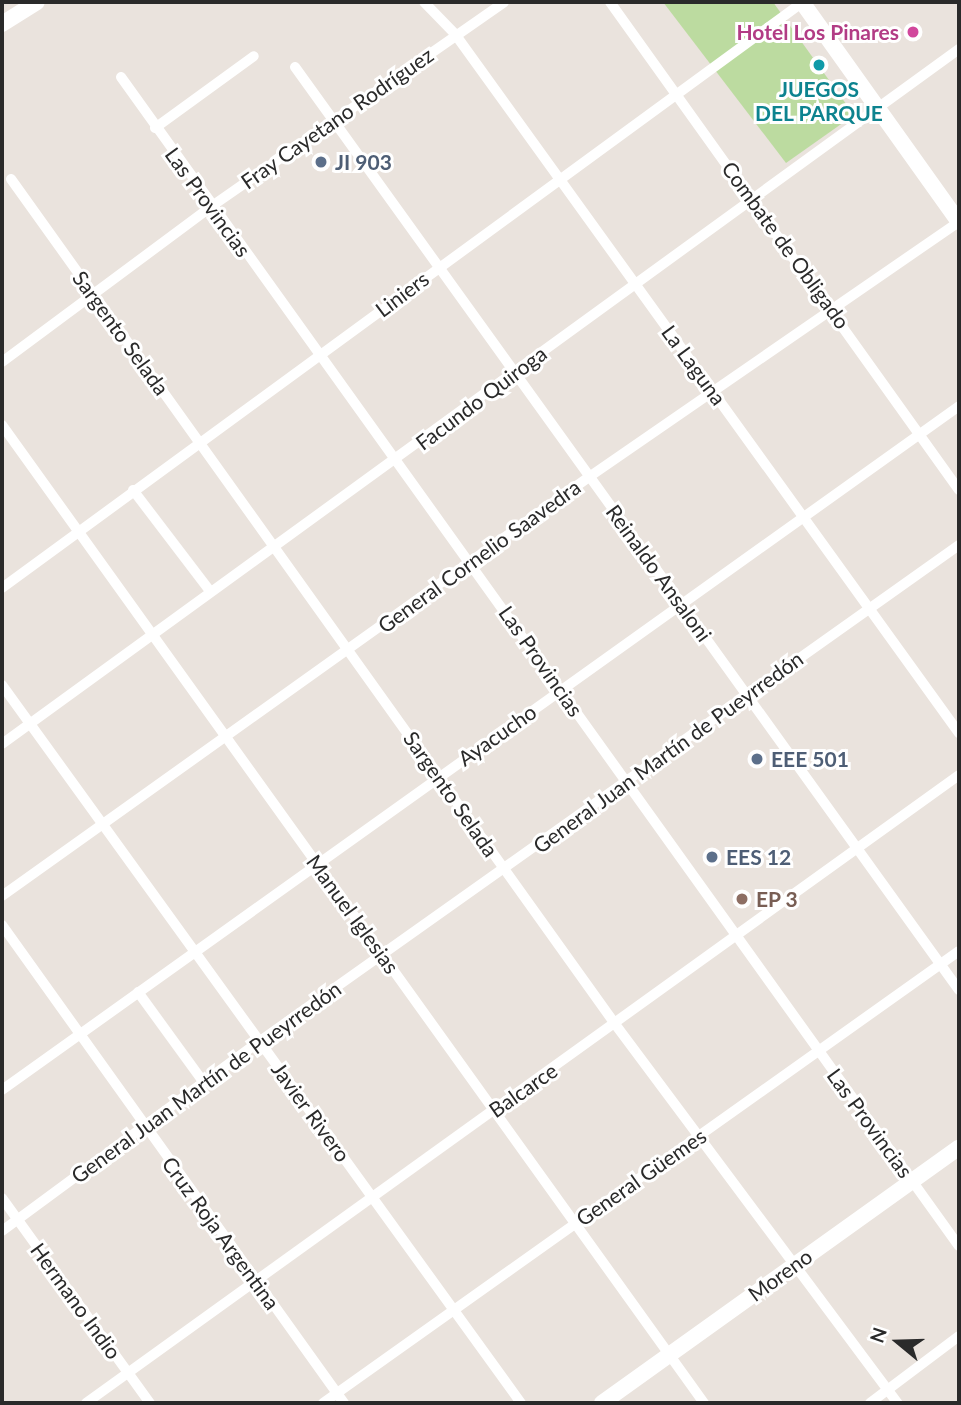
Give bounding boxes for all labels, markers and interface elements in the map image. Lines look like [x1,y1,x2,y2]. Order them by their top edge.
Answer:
place label: Hotel Los Pinares [736,19,899,45]
marker: Hotel Los Pinares [905,24,921,40]
street label: Fray Cayetano Rodríguez [236,42,438,194]
marker: JUEGOS DEL PARQUE [811,57,827,73]
place label: JUEGOS DEL PARQUE [755,76,883,126]
street label: Las Provincias [160,142,256,262]
place label: JI 903 [335,149,392,175]
marker: JI 903 [313,154,329,170]
street label: Combate de Obligado [717,156,855,334]
street label: Sargento Selada [68,266,174,400]
street label: Liniers [370,266,434,322]
street label: La Laguna [657,320,731,410]
street label: Facundo Quiroga [411,341,551,455]
street label: General Cornelio Saavedra [373,474,585,638]
street label: Reinaldo Ansaloni [601,499,717,647]
street label: Las Provincias [494,601,588,721]
street label: General Juan Martín de Pueyrredón [528,645,808,859]
street label: Ayacucho [453,699,541,771]
street label: Sargento Selada [398,726,504,862]
place label: EEE 501 [771,746,849,772]
marker: EEE 501 [749,751,765,767]
place label: EES 12 [726,844,791,870]
marker: EES 12 [704,849,720,865]
street label: Manuel Iglesias [301,850,405,978]
place label: EP 3 [756,886,798,912]
marker: EP 3 [734,891,750,907]
street label: General Juan Martín de Pueyrredón [66,975,346,1189]
street label: Javier Rivero [266,1057,356,1167]
street label: Balcarce [484,1057,562,1123]
street label: Las Provincias [822,1063,918,1183]
street label: General Güemes [571,1123,711,1231]
street label: Cruz Roja Argentina [157,1151,285,1315]
street label: Hermano Indio [25,1238,127,1364]
street label: Moreno [743,1243,817,1307]
north arrow [863,1307,933,1377]
text: N [864,1324,891,1346]

